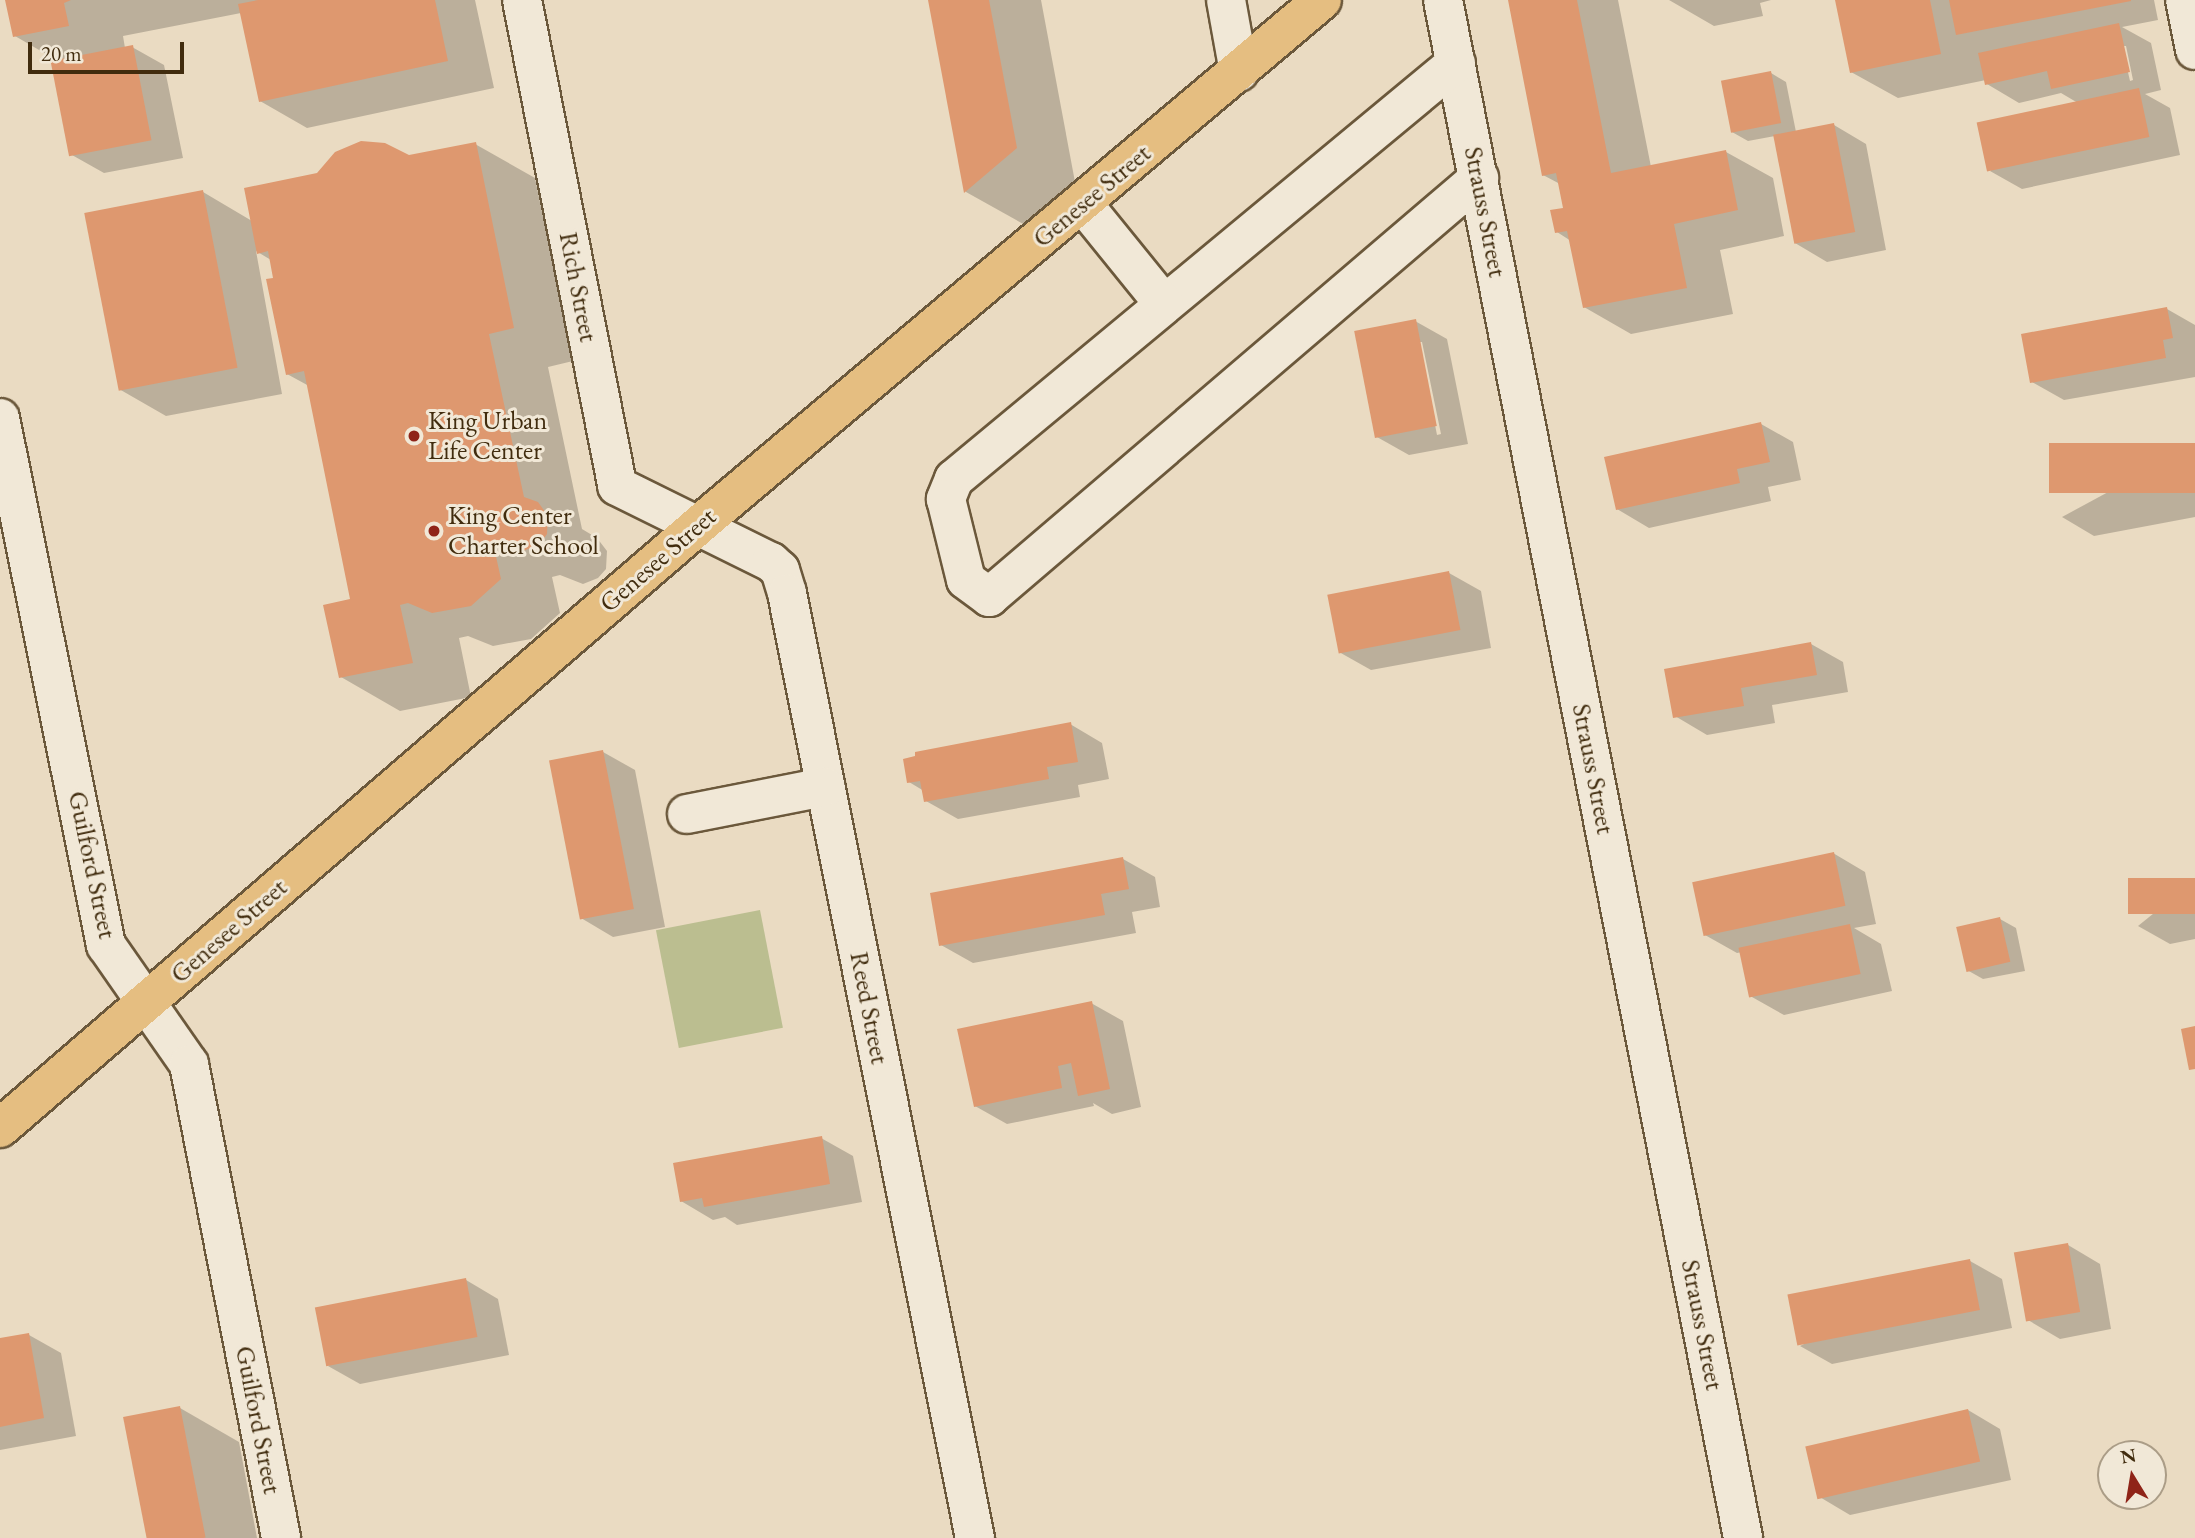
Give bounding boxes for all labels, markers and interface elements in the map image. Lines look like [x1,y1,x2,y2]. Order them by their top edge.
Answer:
scale bar [32,28,187,72]
text: 20 m [41,40,82,67]
street label: Genesee Street [1027,138,1157,254]
street label: Strauss Street [1457,144,1513,280]
street label: Rich Street [552,229,604,345]
place label: King Urban Life Center [428,405,547,466]
marker: King Urban Life Center [406,428,422,444]
place label: King Center Charter School [448,500,599,562]
street label: Genesee Street [594,501,722,619]
marker: King Center Charter School [426,523,442,539]
street label: Strauss Street [1565,701,1621,837]
street label: Guilford Street [61,788,123,942]
street label: Genesee Street [165,872,293,990]
street label: Reed Street [843,949,895,1067]
street label: Strauss Street [1674,1257,1730,1393]
street label: Guilford Street [228,1343,288,1497]
north arrow [2097,1440,2167,1510]
text: N [2118,1442,2138,1470]

